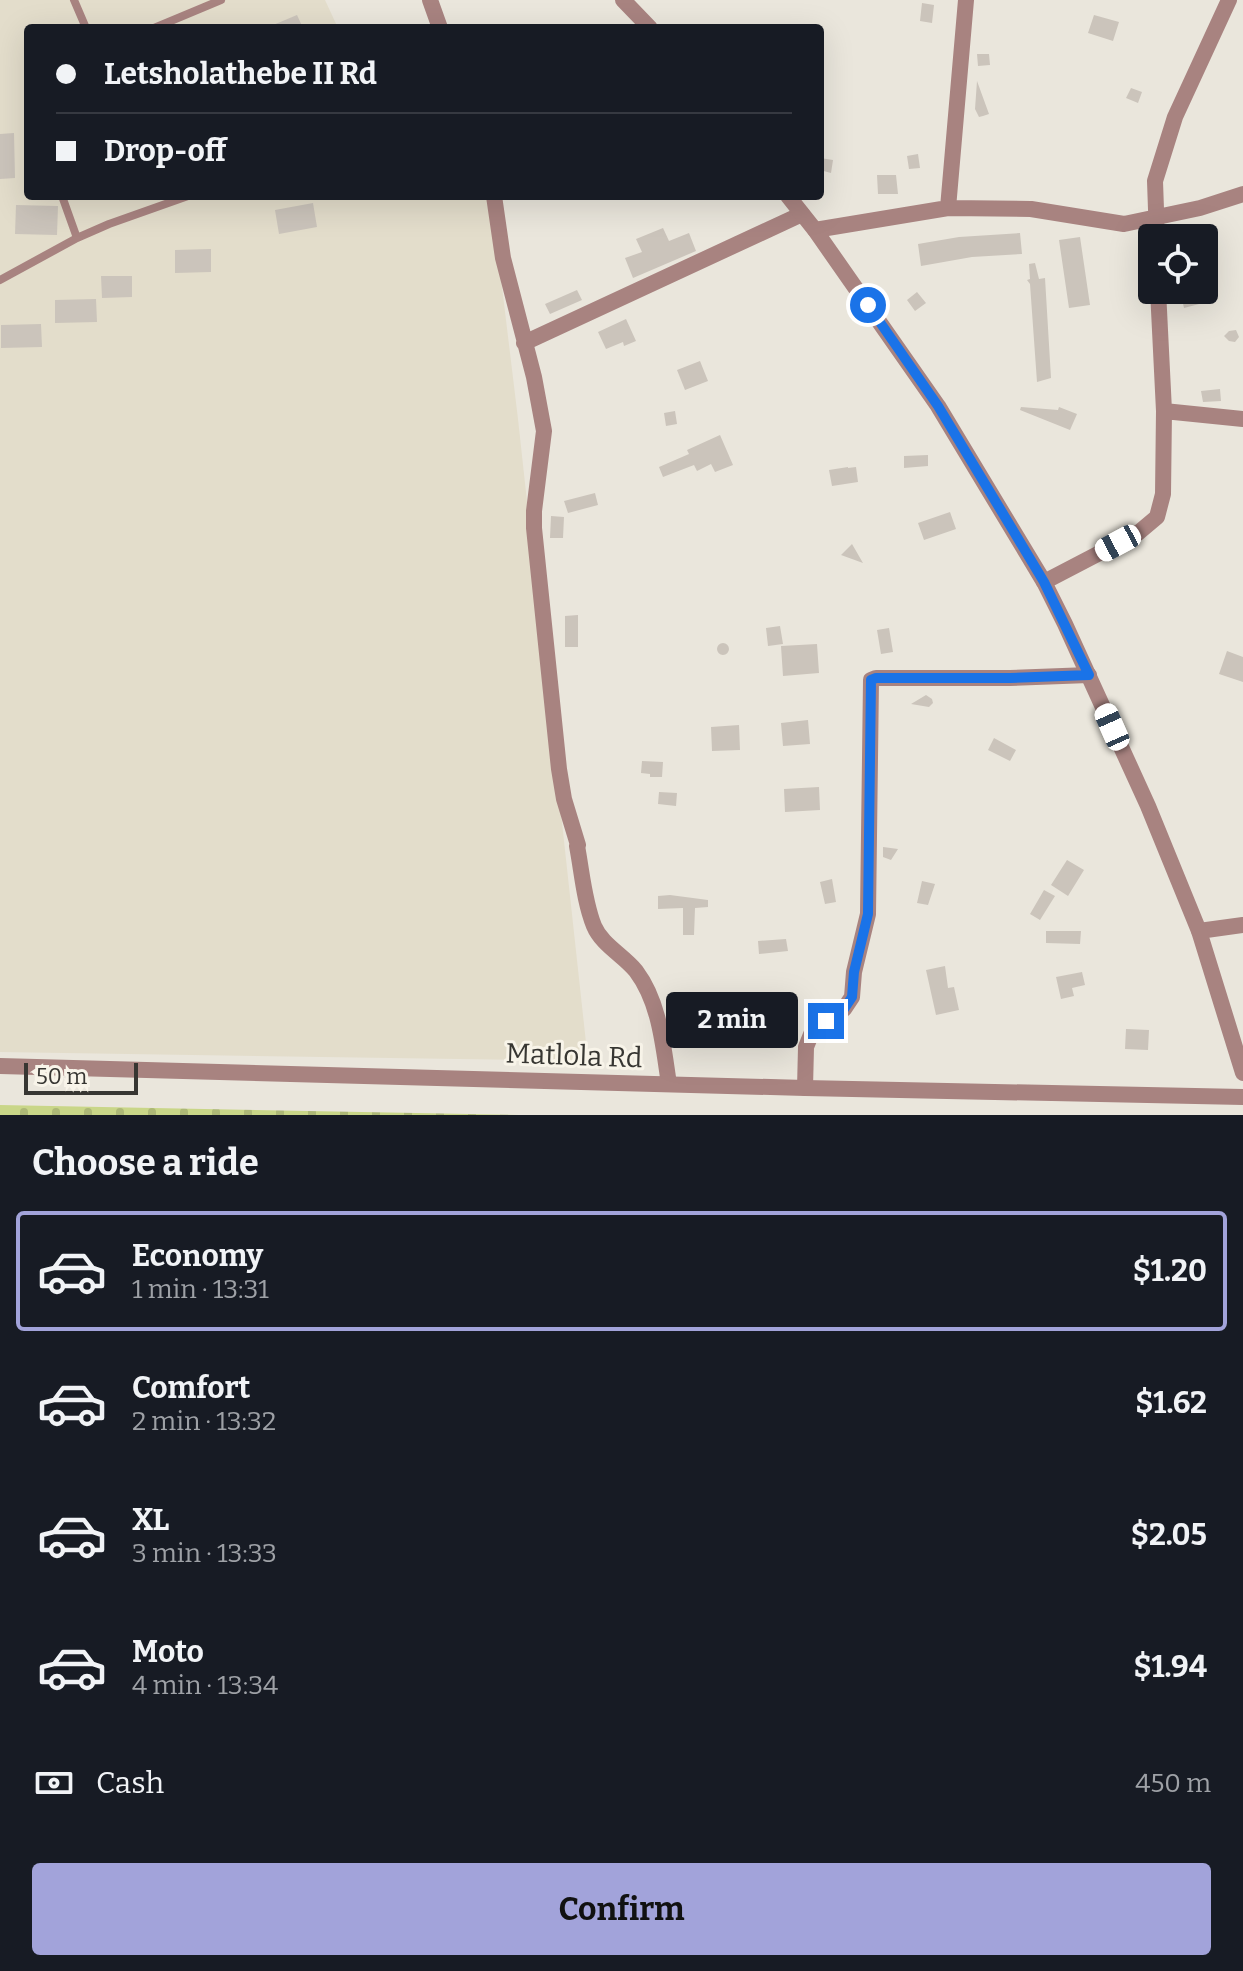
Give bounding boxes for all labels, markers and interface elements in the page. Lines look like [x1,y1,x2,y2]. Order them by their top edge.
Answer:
text: Letsholathebe II Rd [104,56,377,92]
text: Drop-off [104,133,226,169]
map controls [1138,224,1218,304]
button: locate [1138,224,1218,304]
route start [850,287,886,323]
car [1091,521,1145,565]
car [1091,700,1133,754]
callout: 2 min [666,993,798,1049]
route end [808,1003,844,1039]
text: 2 min [697,1004,767,1035]
street label: Matlola Rd [505,1037,643,1074]
scale bar [24,1059,138,1095]
text: 50 m [36,1063,87,1090]
text: Choose a ride [32,1141,259,1185]
icon: car [36,1235,108,1307]
text: Economy [132,1238,263,1274]
text: $1.20 [1133,1253,1207,1289]
text: 1 min · 13:31 [132,1274,269,1305]
icon: car [36,1367,108,1439]
text: Comfort [132,1370,250,1406]
text: $1.62 [1135,1385,1207,1421]
text: 2 min · 13:32 [132,1406,276,1437]
icon: car [36,1499,108,1571]
text: XL [132,1502,169,1538]
text: $2.05 [1131,1517,1207,1553]
text: 3 min · 13:33 [132,1538,277,1569]
icon: car [36,1631,108,1703]
text: Moto [132,1634,204,1670]
text: $1.94 [1133,1649,1207,1685]
text: 4 min · 13:34 [132,1670,278,1701]
icon: cash [32,1761,76,1805]
text: Cash [96,1765,164,1801]
text: 450 m [1135,1768,1211,1799]
button: Confirm [32,1863,1211,1955]

